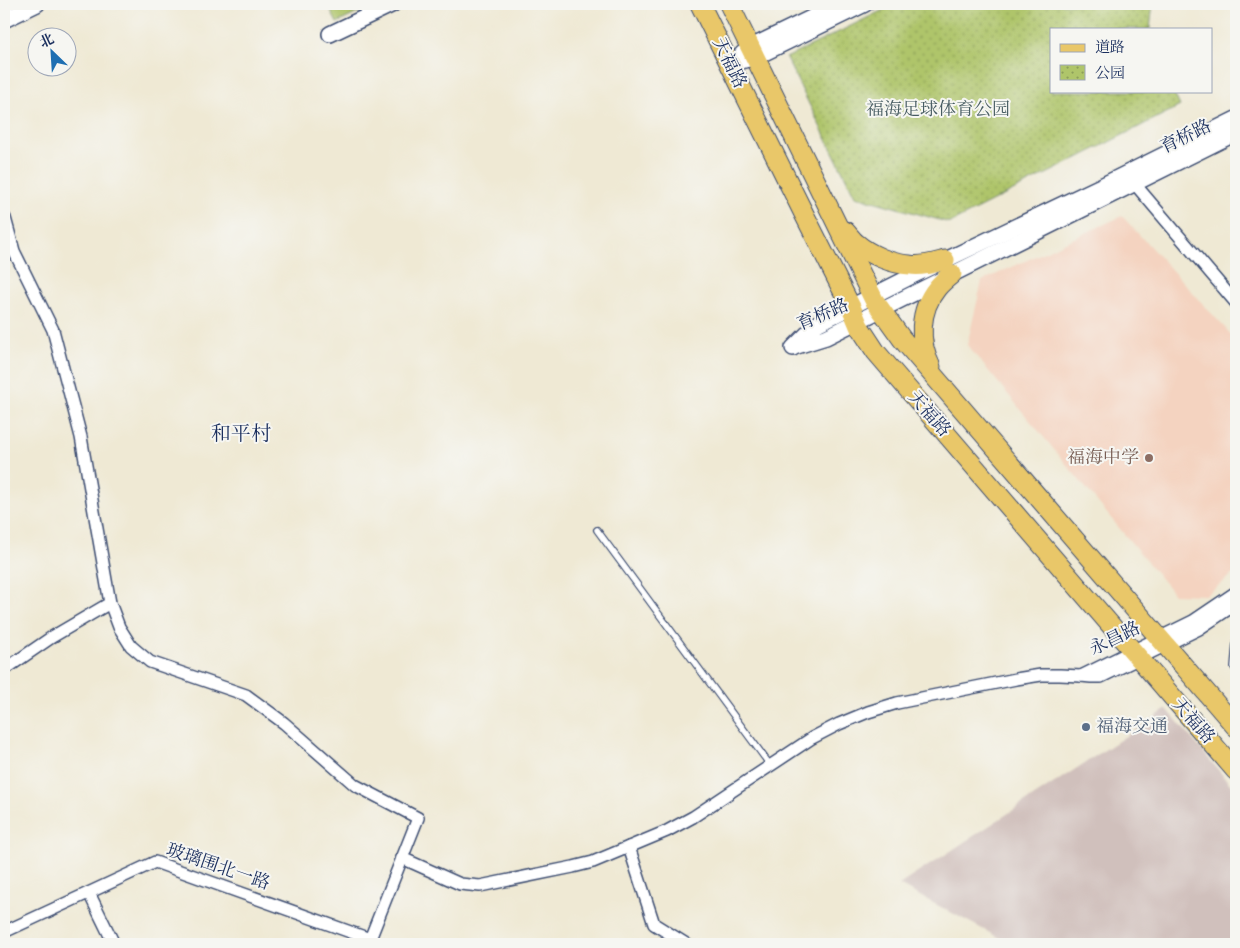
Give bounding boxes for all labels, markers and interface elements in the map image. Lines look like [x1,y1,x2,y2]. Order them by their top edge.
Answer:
north arrow [28,28,78,78]
legend [1050,28,1212,92]
text: 北 [37,30,57,52]
street label: 天福路 [707,34,751,92]
text: 道路 [1095,38,1125,57]
text: 公园 [1095,64,1125,83]
park label: 福海足球体育公园 [866,99,1010,121]
street label: 育桥路 [1157,115,1215,159]
street label: 育桥路 [794,294,852,336]
street label: 天福路 [903,386,955,442]
district label: 和平村 [211,422,271,447]
place label: 福海中学 [1067,447,1139,469]
marker: 福海中学 [1143,452,1155,464]
street label: 永昌路 [1086,617,1144,661]
street label: 天福路 [1167,693,1219,749]
place label: 福海交通 [1096,716,1168,738]
marker: 福海交通 [1080,721,1092,733]
street label: 玻璃围北一路 [163,839,273,895]

